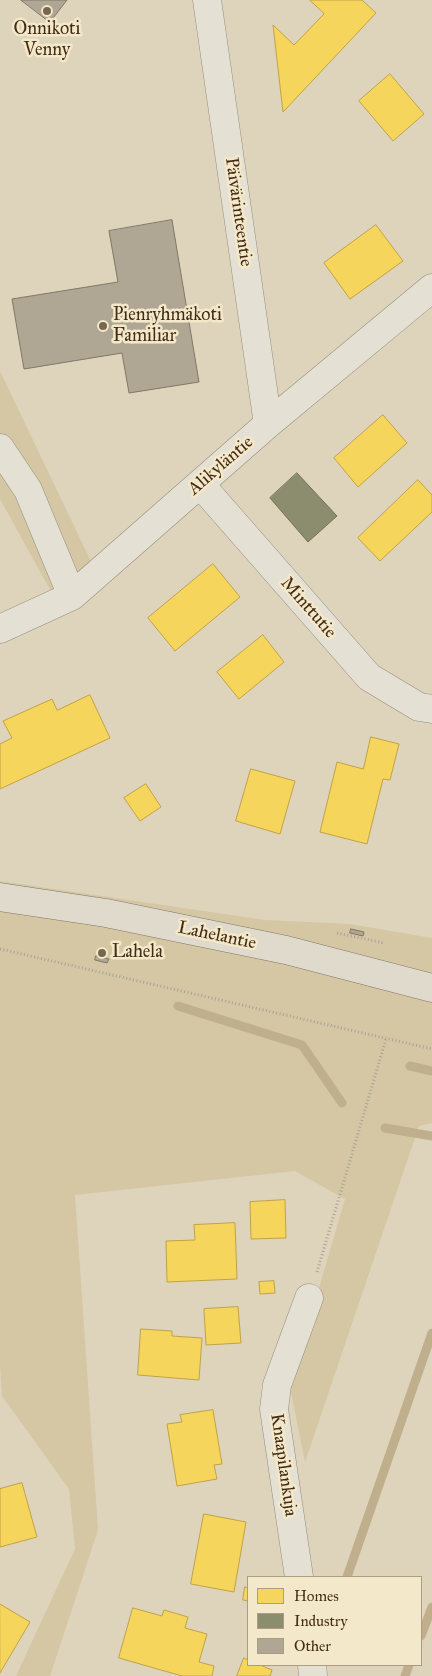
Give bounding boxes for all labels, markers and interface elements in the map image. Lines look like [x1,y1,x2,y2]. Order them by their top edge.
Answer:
marker: Onnikoti Venny [41,5,53,17]
place label: Onnikoti Venny [14,19,80,62]
street label: Päivärinteentie [220,156,256,268]
place label: Pienryhmäkoti Familiar [113,305,222,348]
marker: Pienryhmäkoti Familiar [97,320,109,332]
street label: Alikyläntie [184,432,258,500]
street label: Minttutie [275,573,341,643]
street label: Lahelantie [176,917,258,955]
place label: Lahela [112,942,163,964]
marker: Lahela [96,947,108,959]
street label: Knaapilankuja [265,1412,301,1518]
legend [247,1576,422,1666]
text: Homes [294,1587,339,1605]
text: Industry [294,1612,348,1630]
text: Other [294,1637,331,1655]

